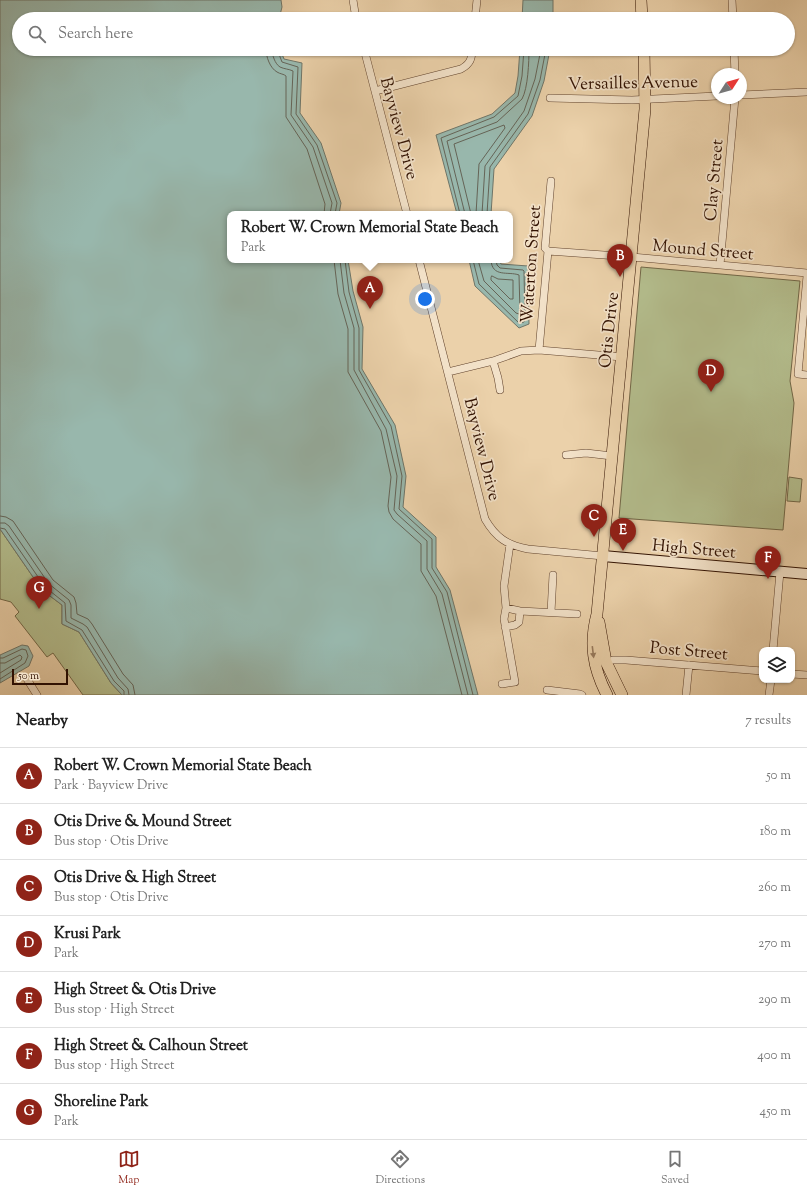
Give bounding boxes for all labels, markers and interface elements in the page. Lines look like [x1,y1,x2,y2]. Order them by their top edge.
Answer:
search box [12,12,795,56]
icon: search [26,23,48,45]
text: Search here [58,24,133,45]
north arrow [711,68,747,104]
street label: Versailles Avenue [568,71,698,97]
street label: Bayview Drive [373,75,423,183]
street label: Clay Street [699,138,731,222]
street label: Waterton Street [516,204,548,324]
popup [227,211,513,263]
text: Robert W. Crown Memorial State Beach [241,218,499,239]
street label: Mound Street [651,235,755,267]
text: Park [241,239,266,257]
pin: B [607,244,633,277]
pin: A [357,276,383,309]
your location [415,289,435,309]
street label: Otis Drive [594,291,626,369]
pin: D [698,359,724,392]
street label: Bayview Drive [457,395,505,504]
pin: C [581,504,607,537]
pin: E [610,518,636,551]
street label: High Street [651,534,737,566]
pin: F [755,546,781,579]
pin: G [26,576,52,609]
street label: Post Street [649,637,729,667]
one-way arrow [590,646,596,658]
map controls [759,647,795,683]
button: layers [759,647,795,683]
scale bar [12,667,68,686]
text: 50 m [18,668,39,684]
text: Nearby [16,709,68,733]
text: 7 results [745,712,791,730]
text: Robert W. Crown Memorial State Beach [54,756,312,777]
text: A [24,767,34,785]
text: 50 m [766,767,791,785]
text: Park · Bayview Drive [54,777,168,795]
text: Otis Drive & Mound Street [54,812,231,833]
text: B [25,823,33,841]
text: 180 m [760,823,791,841]
text: Bus stop · Otis Drive [54,833,169,851]
text: Otis Drive & High Street [54,868,216,889]
text: C [24,879,34,897]
text: 260 m [758,879,791,897]
text: Bus stop · Otis Drive [54,889,169,907]
text: Krusi Park [54,924,121,945]
text: D [24,935,34,953]
text: 270 m [758,935,791,953]
text: Park [54,945,79,963]
text: High Street & Otis Drive [54,980,216,1001]
text: E [25,991,33,1009]
text: 290 m [758,991,791,1009]
text: Bus stop · High Street [54,1001,174,1019]
text: High Street & Calhoun Street [54,1036,248,1057]
text: F [25,1047,33,1065]
text: 400 m [757,1047,791,1065]
text: Bus stop · High Street [54,1057,174,1075]
text: Shoreline Park [54,1092,148,1113]
text: G [24,1103,34,1121]
text: 450 m [760,1103,791,1121]
text: Park [54,1113,79,1131]
tab: Map [118,1148,140,1188]
tab: Directions [376,1148,425,1188]
tab: Saved [661,1148,689,1188]

